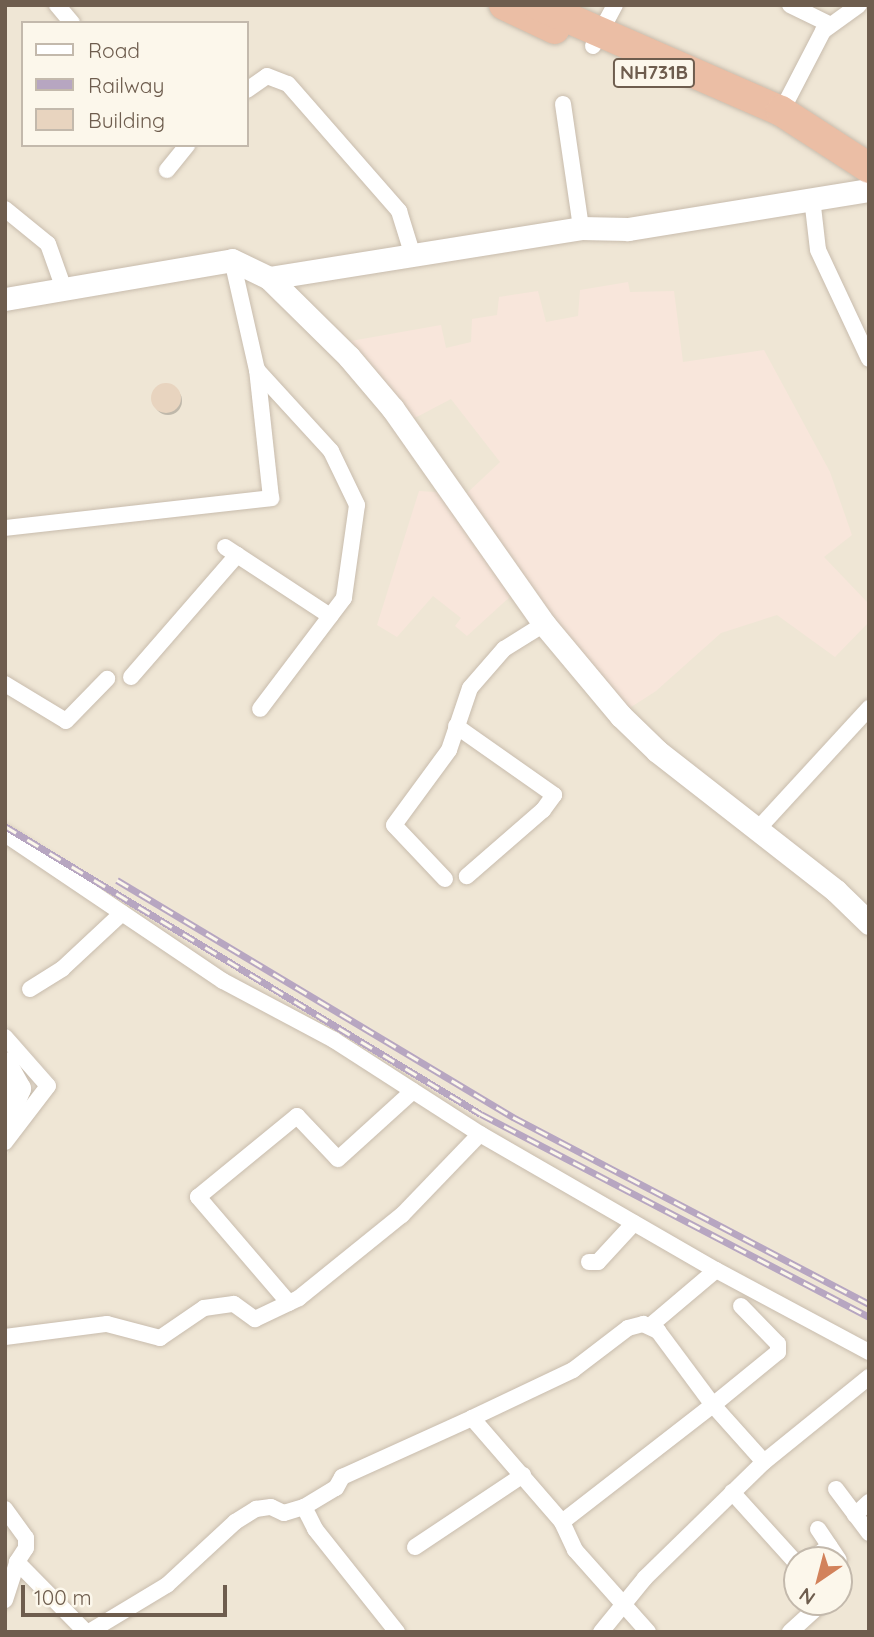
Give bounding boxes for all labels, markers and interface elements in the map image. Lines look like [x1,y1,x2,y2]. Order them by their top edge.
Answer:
legend [21,21,248,147]
text: Road [88,37,140,63]
road number: NH731B [612,58,696,88]
text: Railway [88,72,164,98]
text: Building [88,107,165,133]
north arrow [783,1546,853,1616]
scale bar [24,1570,231,1614]
text: N [794,1583,820,1610]
text: 100 m [34,1584,92,1610]

